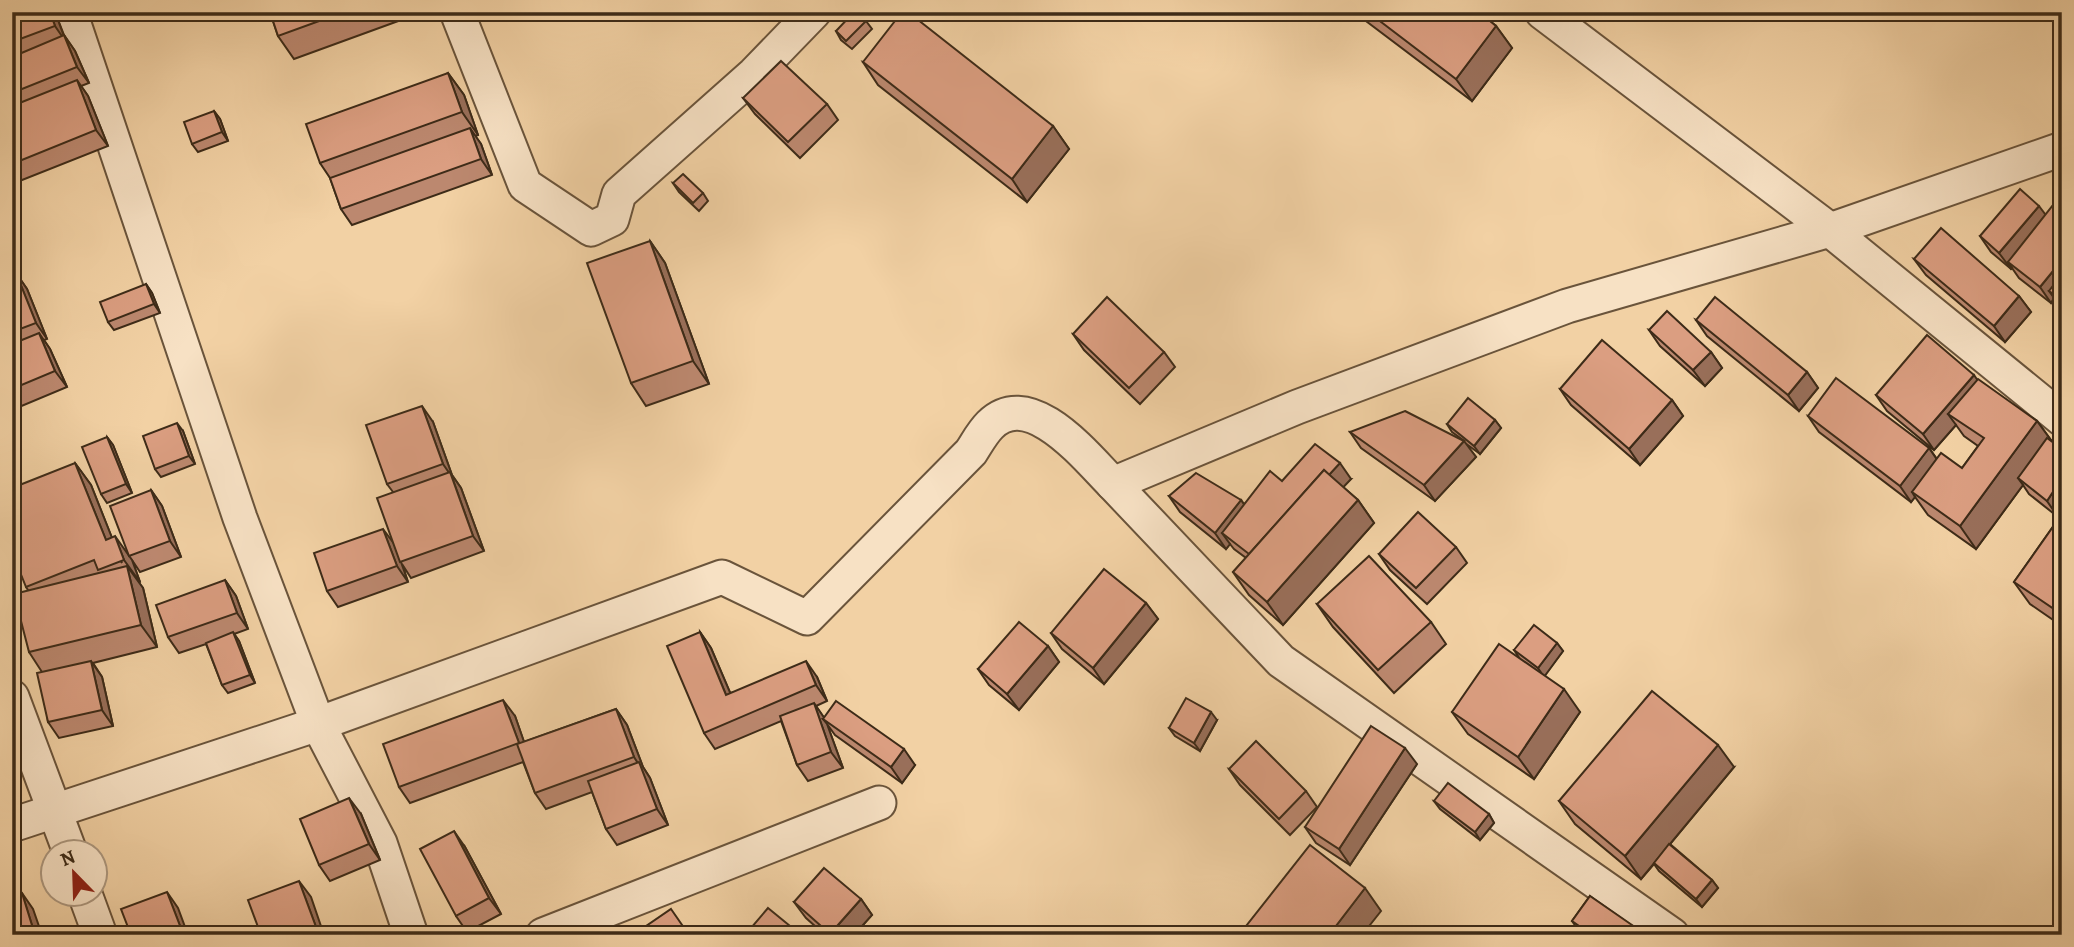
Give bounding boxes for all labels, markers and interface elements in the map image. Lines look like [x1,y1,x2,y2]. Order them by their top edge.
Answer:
north arrow [38,838,108,908]
text: N [56,844,79,873]

